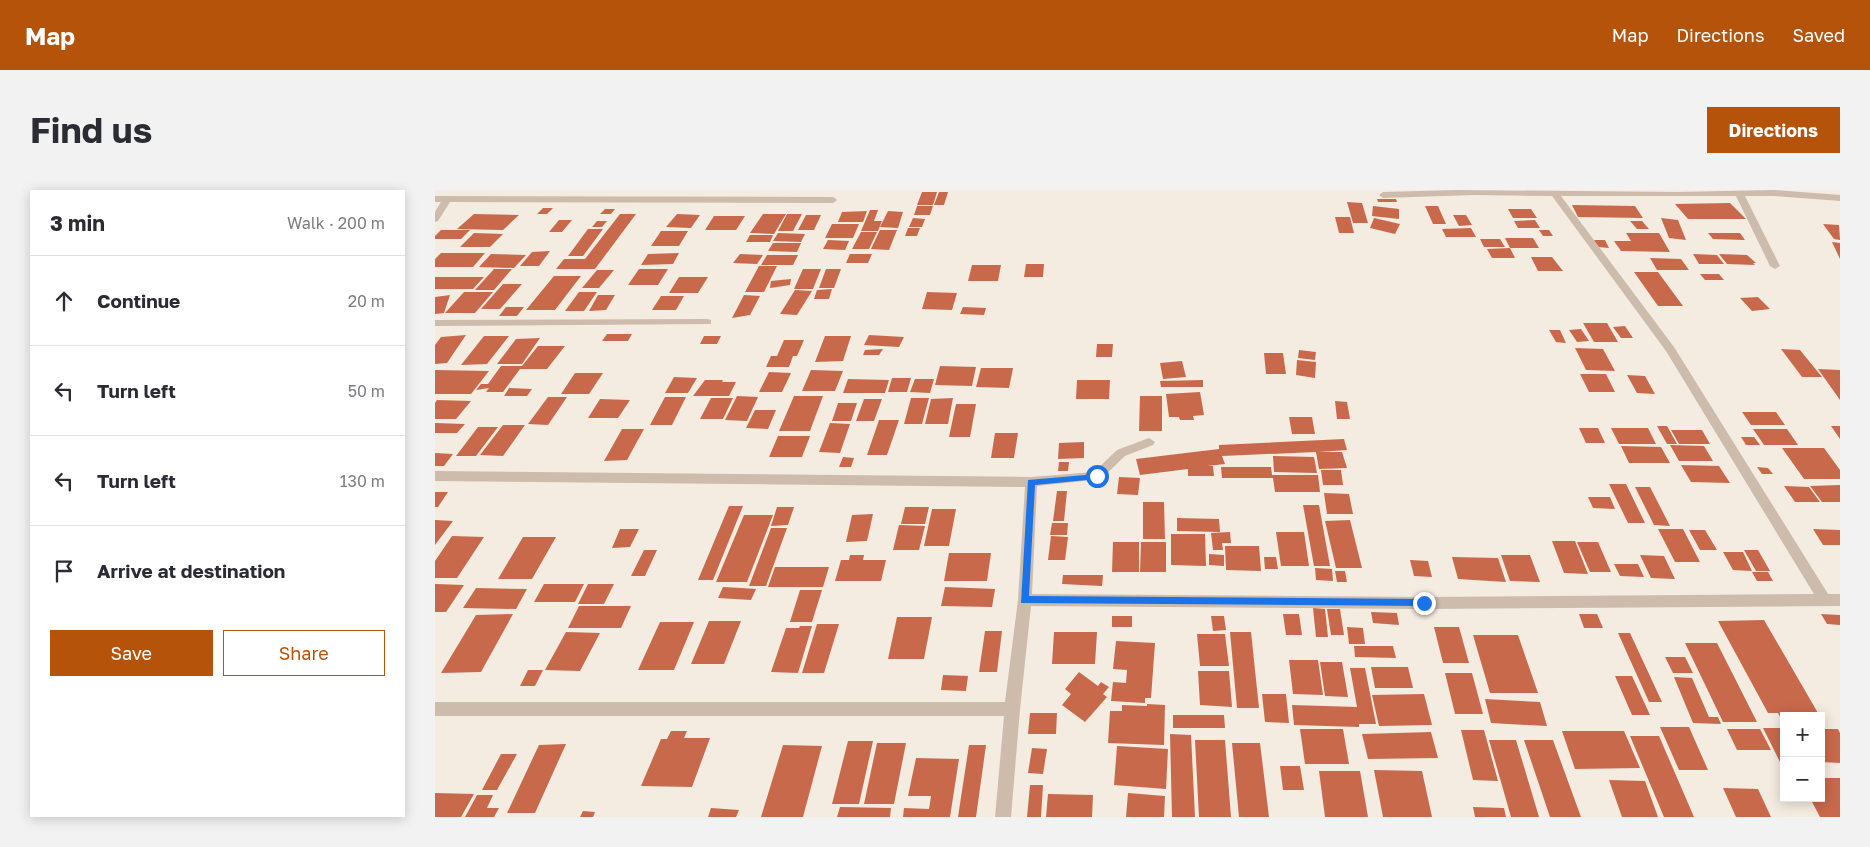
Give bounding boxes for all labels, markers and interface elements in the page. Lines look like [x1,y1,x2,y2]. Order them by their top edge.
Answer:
text: Map [25,21,75,50]
text: Map [1612,24,1648,46]
text: Directions [1676,24,1764,46]
text: Saved [1792,24,1845,46]
button: Directions [1707,107,1840,153]
text: Find us [30,109,152,151]
text: 3 min [50,210,105,236]
text: Walk · 200 m [287,213,385,233]
icon: ahead [50,287,78,315]
text: Continue [97,289,180,312]
text: 20 m [348,291,385,311]
icon: left [50,377,78,405]
text: Turn left [97,379,176,402]
text: 50 m [348,381,385,401]
route start [1086,465,1109,488]
icon: left [50,467,78,495]
text: Turn left [97,469,176,492]
text: 130 m [340,471,385,491]
icon: arrive [50,557,78,585]
text: Arrive at destination [97,559,285,582]
route end [1413,592,1436,615]
button: Save [50,630,213,676]
button: Share [223,630,385,676]
map controls [1780,712,1825,802]
button: + [1780,712,1825,757]
button: − [1780,757,1825,802]

